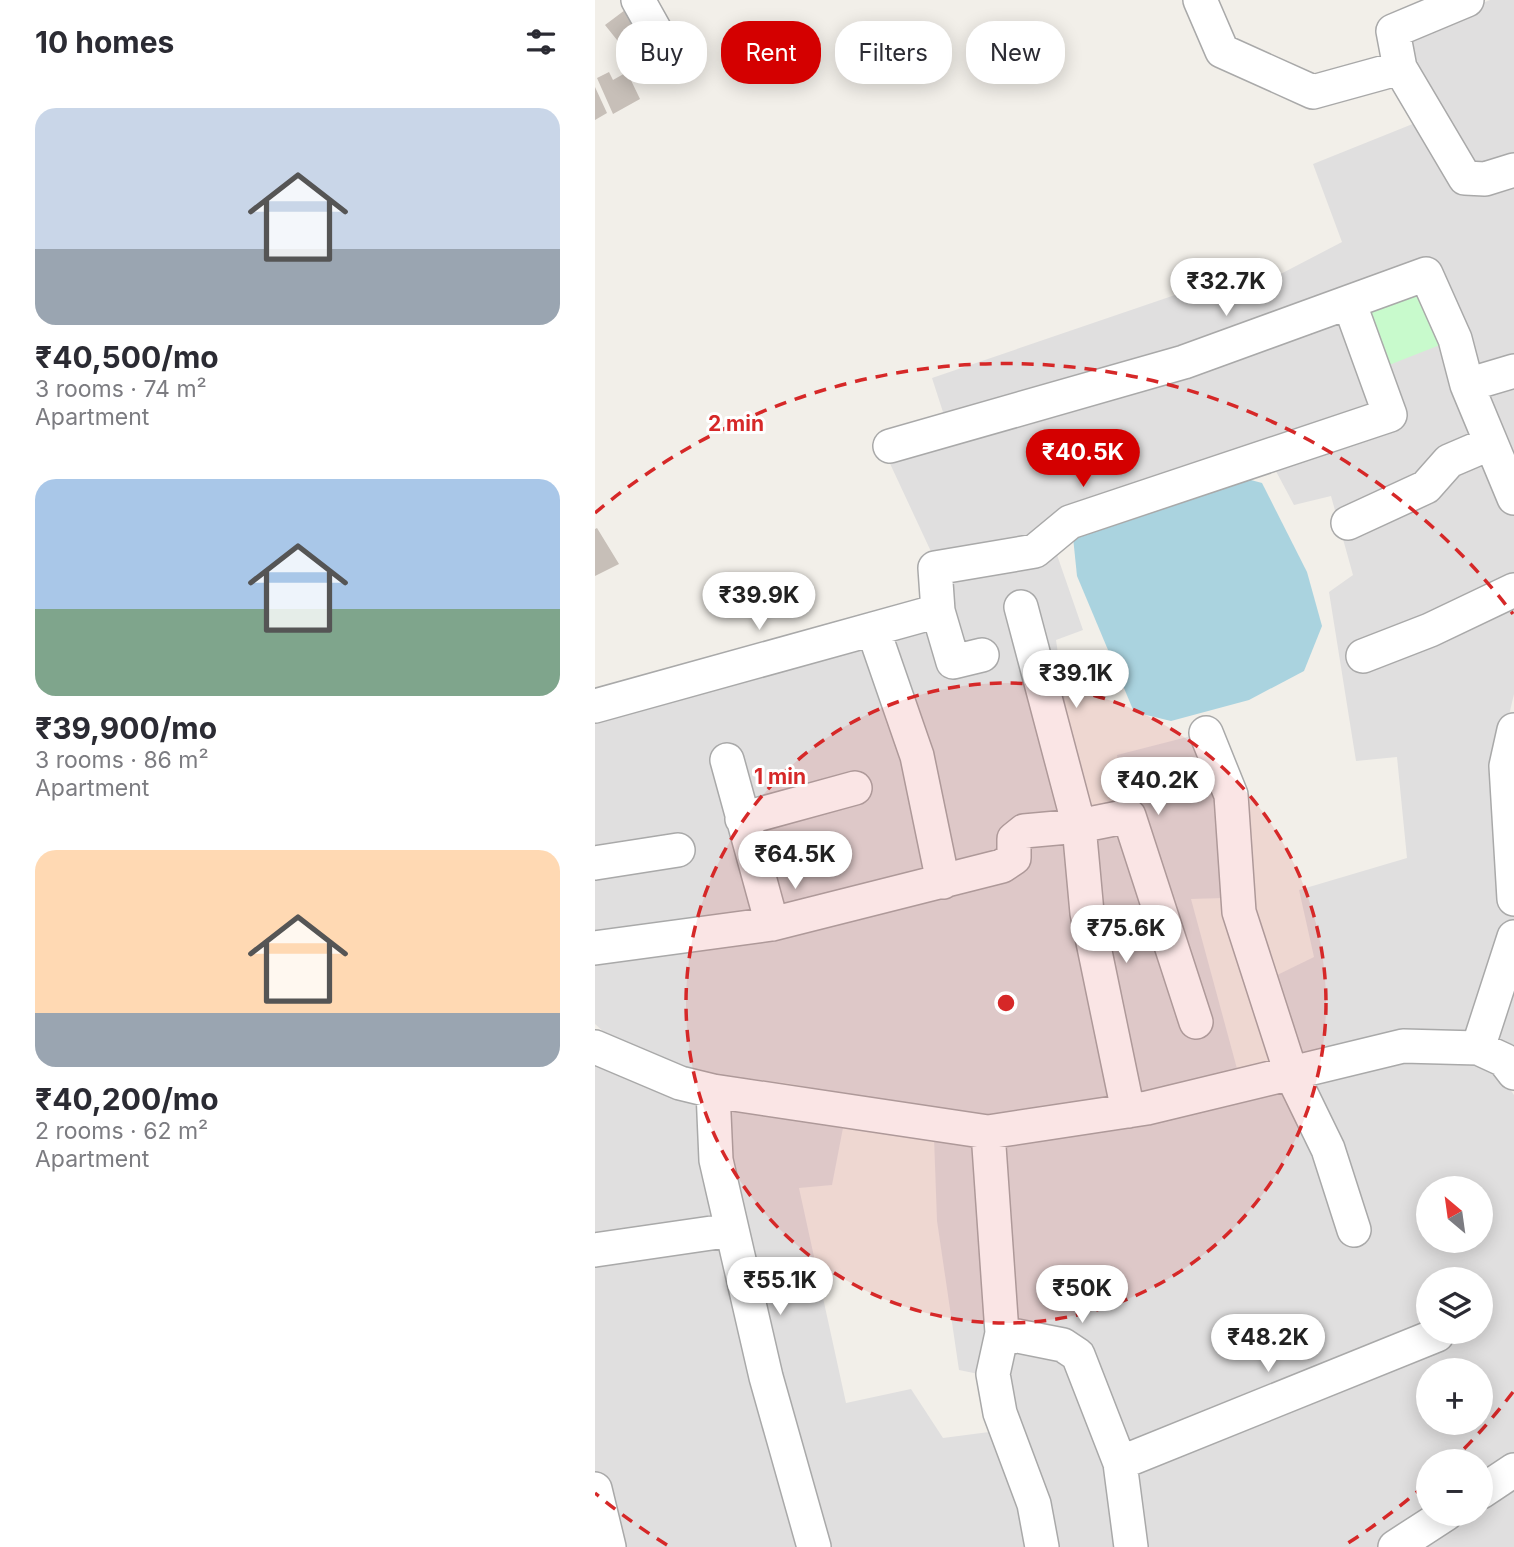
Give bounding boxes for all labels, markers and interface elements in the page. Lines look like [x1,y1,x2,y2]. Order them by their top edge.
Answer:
chip: Buy [616,21,707,84]
chip: Rent [721,21,821,84]
chip: Filters [835,21,952,84]
chip: New [966,21,1065,84]
icon: filters [522,23,560,61]
text: 10 homes [35,24,174,60]
icon: home [235,154,361,280]
pin: ₹32.7K [1169,258,1283,318]
text: ₹32.7K [1186,267,1266,295]
text: ₹40,500/mo [35,339,219,375]
text: 3 rooms · 74 m² [35,375,207,403]
text: Apartment [35,403,149,431]
text: 2 min [708,411,764,436]
pin: ₹40.5K [1026,430,1140,489]
text: ₹40.5K [1042,438,1124,466]
icon: home [235,525,361,651]
pin: ₹39.9K [702,572,816,632]
text: ₹39.9K [718,581,800,609]
pin: ₹39.1K [1019,650,1133,710]
text: ₹39.1K [1039,659,1113,687]
text: ₹39,900/mo [35,710,217,746]
text: 3 rooms · 86 m² [35,746,209,774]
pin: ₹40.2K [1101,758,1215,817]
text: 1 min [754,764,806,789]
text: ₹40.2K [1117,766,1199,794]
text: Apartment [35,774,149,802]
pin: ₹64.5K [738,832,852,891]
text: ₹64.5K [754,840,836,868]
icon: home [235,896,361,1022]
pin: ₹75.6K [1069,906,1183,965]
text: ₹75.6K [1087,914,1165,942]
centre of rings [994,991,1018,1015]
text: ₹40,200/mo [35,1081,219,1117]
text: 2 rooms · 62 m² [35,1117,208,1145]
text: Apartment [35,1145,149,1173]
north arrow [1416,1176,1493,1253]
map controls [1416,1176,1493,1526]
pin: ₹55.1K [723,1258,837,1317]
text: ₹55.1K [743,1266,817,1294]
pin: ₹50K [1041,1266,1123,1325]
button: layers [1416,1267,1493,1344]
text: ₹50K [1052,1274,1112,1302]
pin: ₹48.2K [1211,1314,1325,1374]
text: ₹48.2K [1227,1323,1309,1351]
button: + [1416,1358,1493,1435]
button: − [1416,1449,1493,1526]

